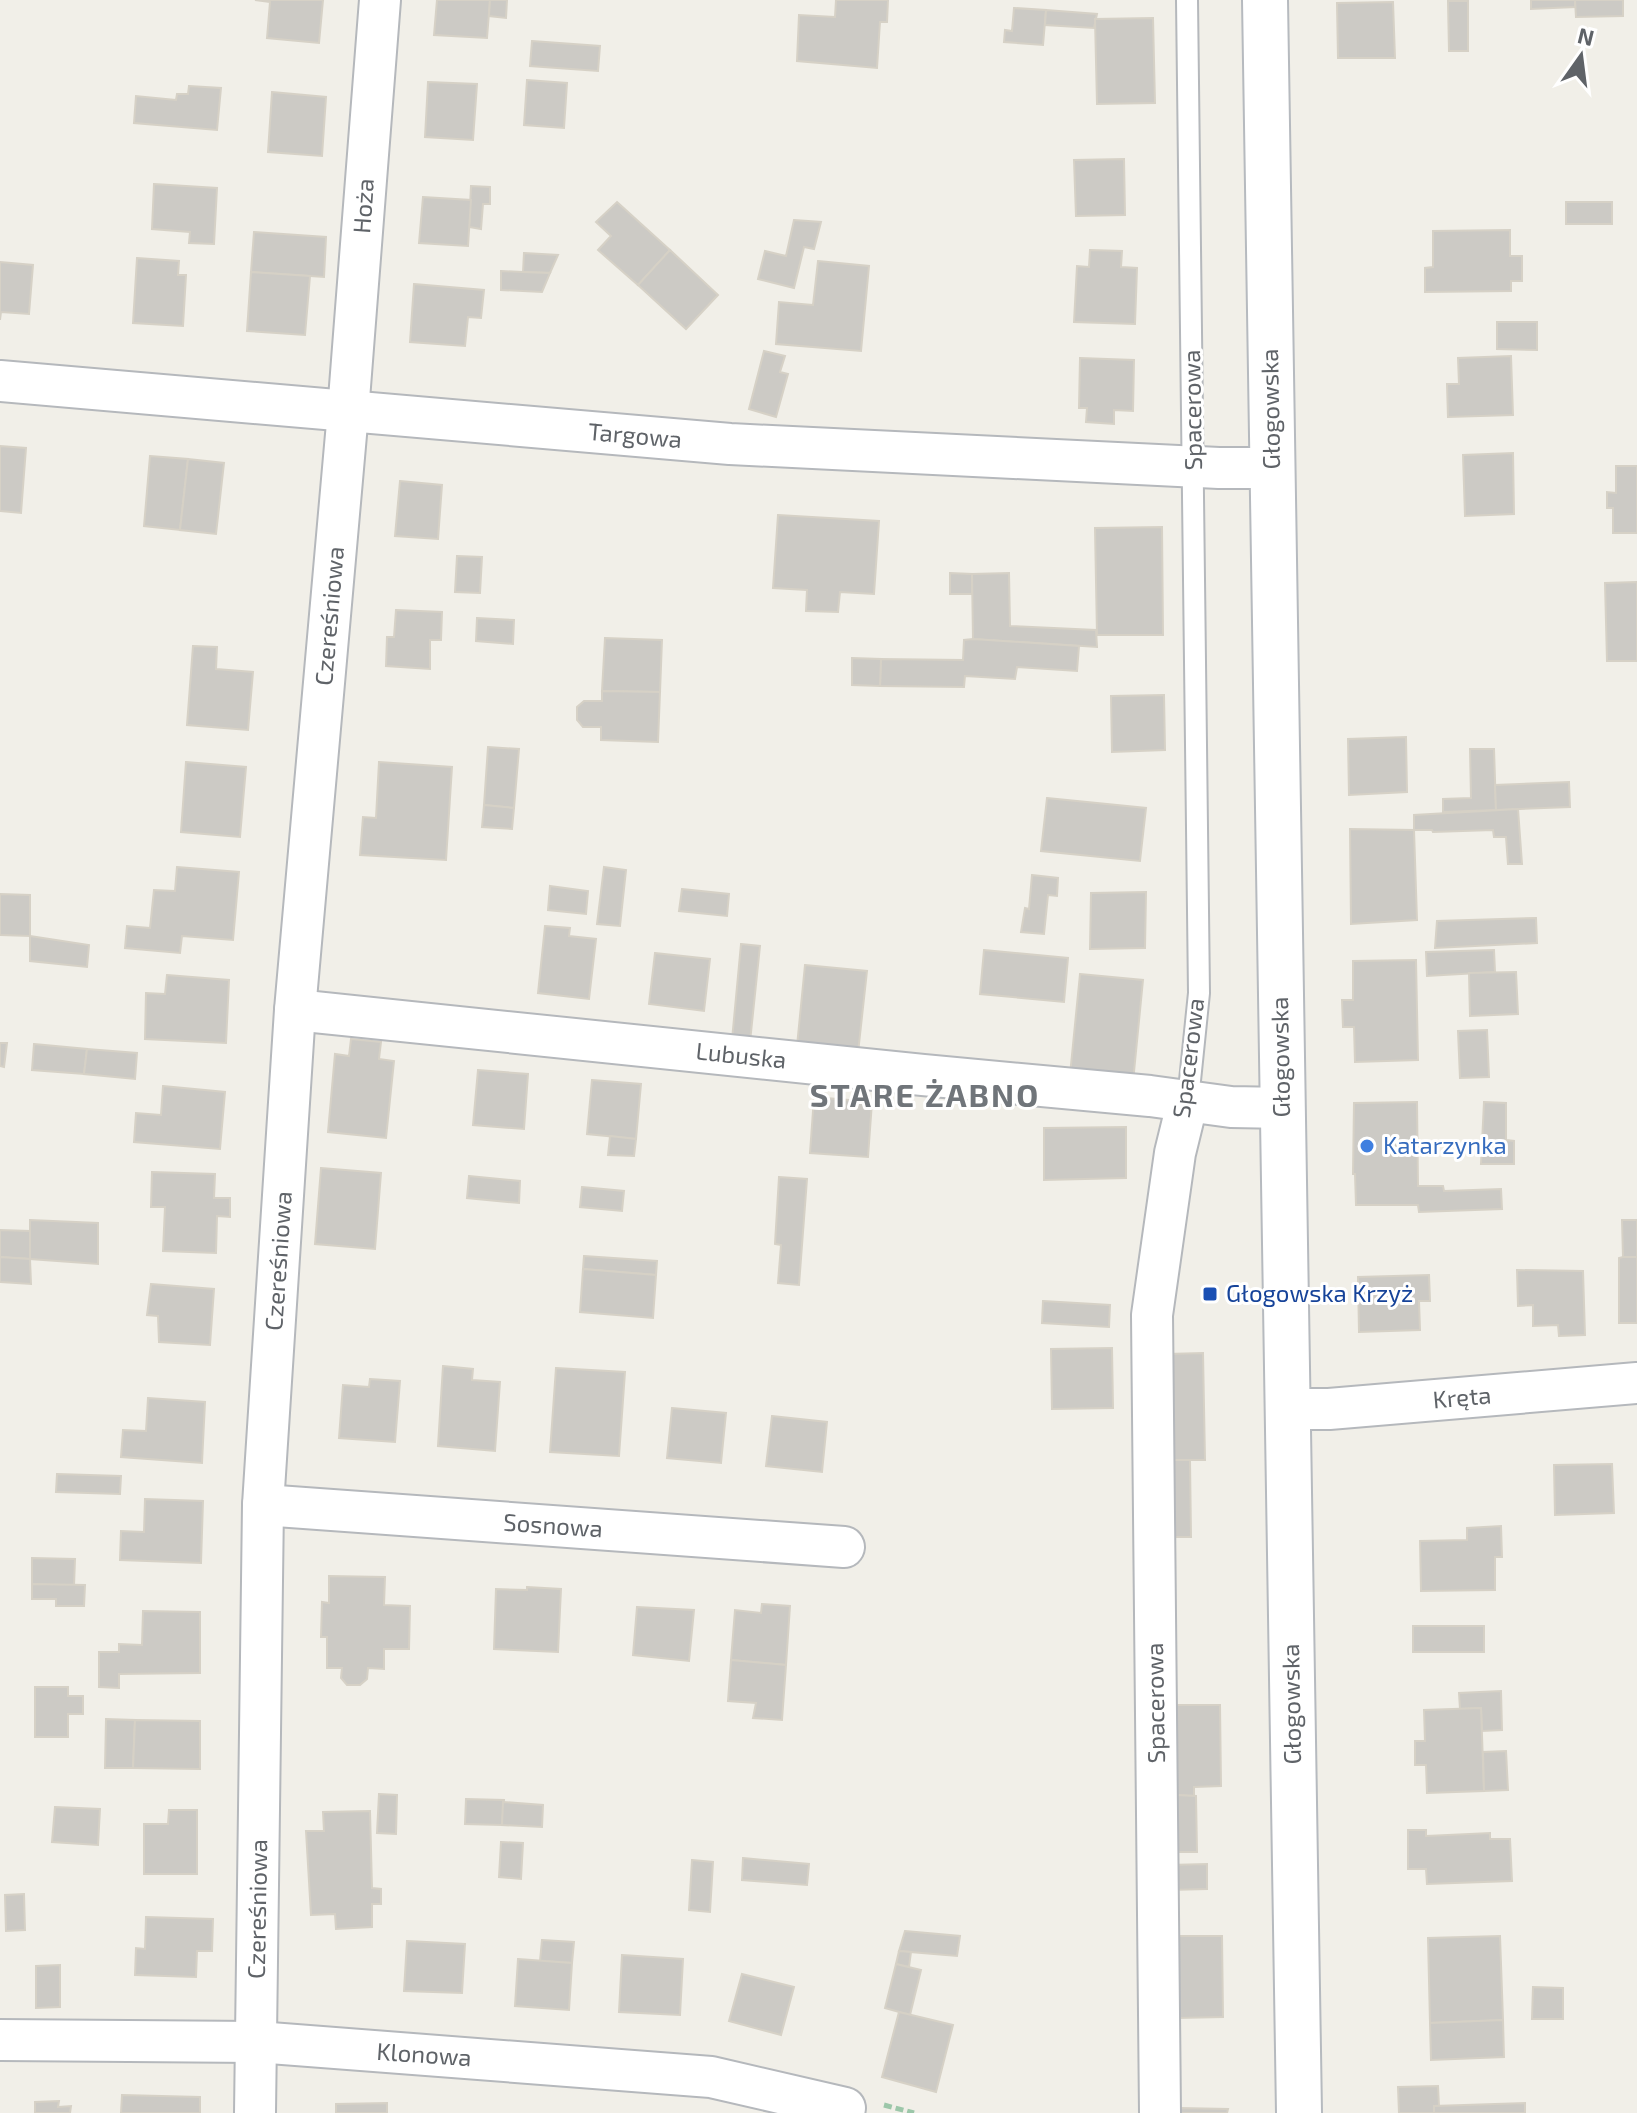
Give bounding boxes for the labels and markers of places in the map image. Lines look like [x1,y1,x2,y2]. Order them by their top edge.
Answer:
place label: Katarzynka [1383,1130,1507,1159]
marker: Katarzynka [1358,1137,1376,1155]
place label: Głogowska Krzyż [1226,1278,1413,1307]
marker: Głogowska Krzyż [1201,1285,1219,1303]

